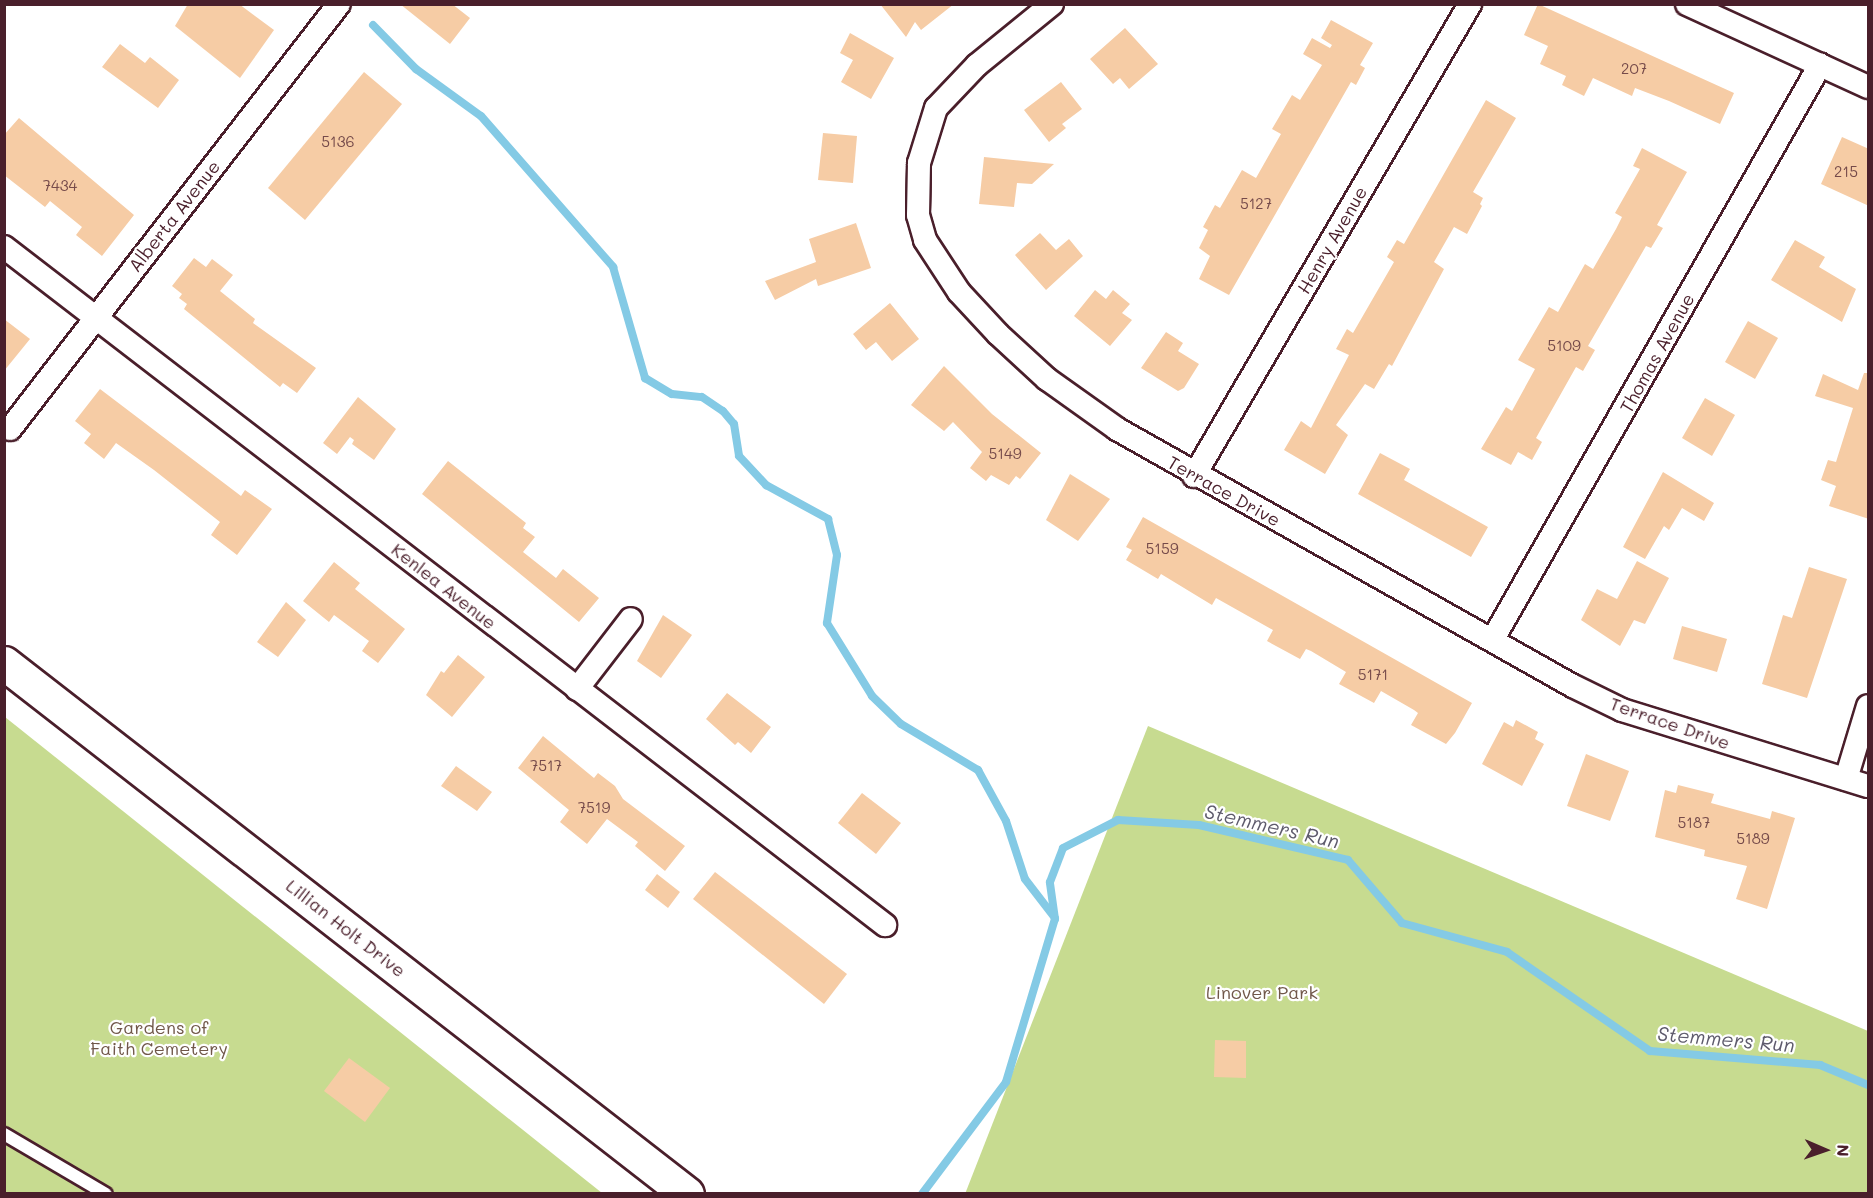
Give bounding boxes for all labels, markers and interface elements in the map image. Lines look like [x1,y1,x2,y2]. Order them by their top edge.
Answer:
house number: 207 [1621,60,1647,78]
house number: 5136 [321,133,355,151]
street label: Alberta Avenue [124,156,224,276]
house number: 215 [1834,163,1858,181]
house number: 7434 [43,177,77,195]
street label: Henry Avenue [1293,182,1371,298]
house number: 5127 [1240,195,1272,213]
street label: Thomas Avenue [1615,290,1699,416]
house number: 5109 [1547,337,1581,355]
house number: 5149 [988,445,1022,463]
street label: Terrace Drive [1164,451,1284,531]
street label: Kenlea Avenue [387,538,501,634]
house number: 5159 [1145,540,1179,558]
house number: 5171 [1358,666,1388,684]
street label: Terrace Drive [1607,692,1733,754]
house number: 7517 [530,757,562,775]
house number: 7519 [578,799,610,817]
water label: Stemmers Run [1202,799,1342,853]
house number: 5187 [1678,814,1710,832]
house number: 5189 [1736,830,1770,848]
street label: Lillian Holt Drive [282,875,410,981]
park label: Linover Park [1206,981,1318,1003]
park label: Gardens of Faith Cemetery [90,1017,228,1060]
water label: Stemmers Run [1656,1021,1796,1057]
north arrow [1795,1120,1855,1180]
text: N [1833,1144,1854,1157]

